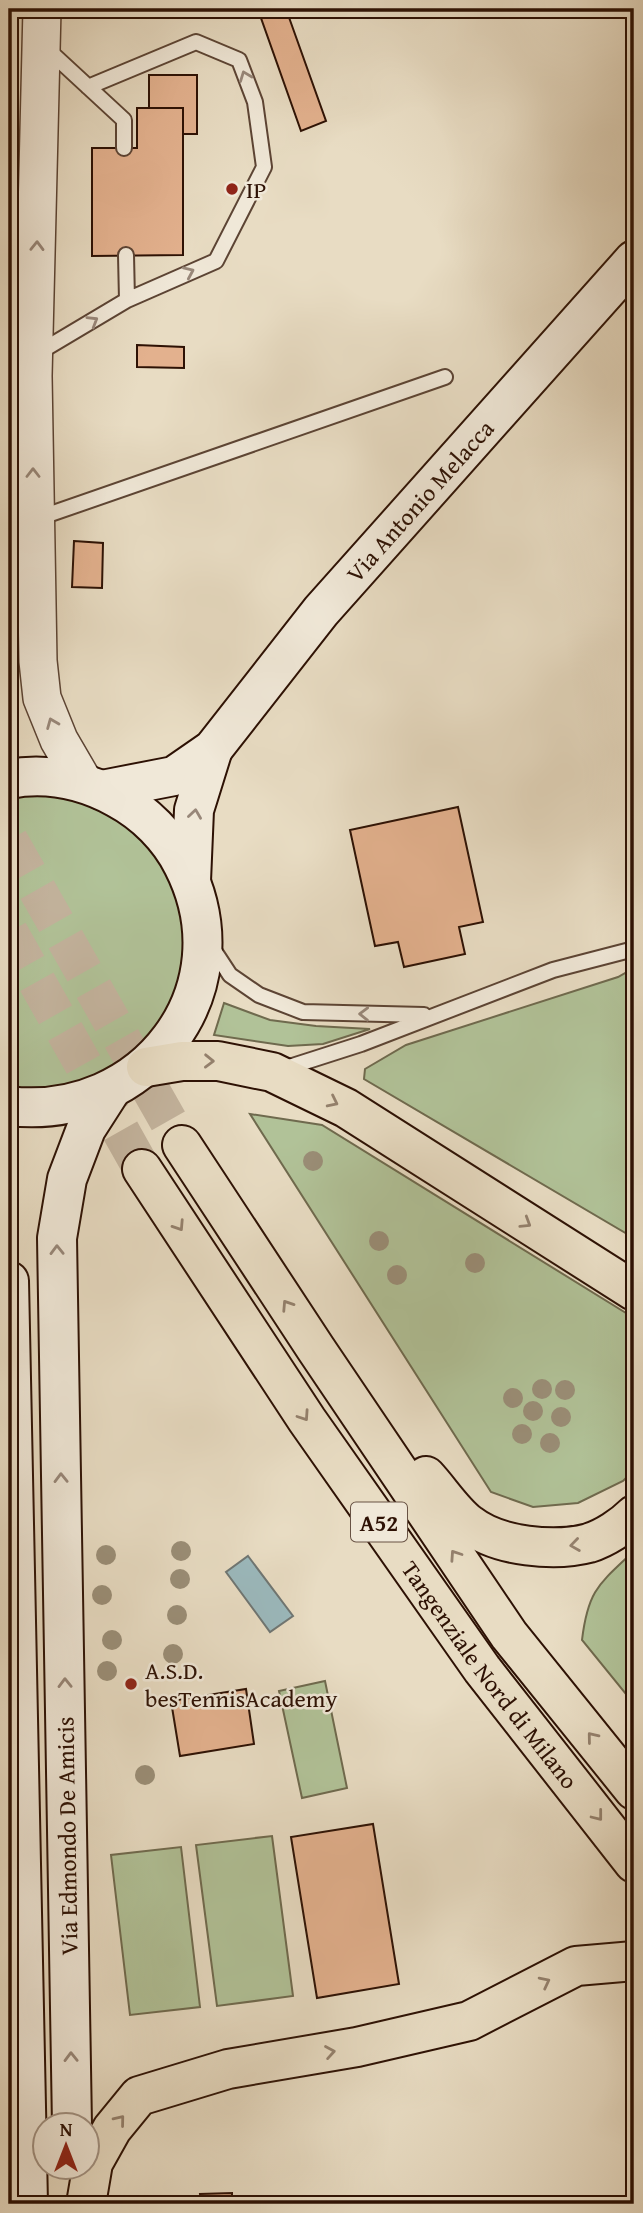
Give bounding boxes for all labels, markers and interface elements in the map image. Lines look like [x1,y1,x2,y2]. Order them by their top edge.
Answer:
one-way arrow [240,70,254,82]
place label: IP [246,172,266,207]
marker: IP [224,181,240,197]
one-way arrow [29,240,44,251]
one-way arrow [182,266,195,280]
one-way arrow [85,316,98,329]
street label: Via Antonio Melacca [337,411,502,590]
one-way arrow [26,468,41,479]
one-way arrow [46,718,60,730]
one-way arrow [188,808,203,820]
one-way arrow [359,1006,370,1021]
one-way arrow [204,1053,215,1069]
one-way arrow [326,1094,338,1108]
one-way arrow [518,1214,531,1227]
one-way arrow [171,1218,184,1231]
one-way arrow [49,1245,65,1255]
one-way arrow [283,1300,296,1313]
one-way arrow [296,1408,308,1421]
one-way arrow [53,1472,69,1483]
road number: A52 [351,1502,407,1541]
one-way arrow [569,1537,580,1552]
one-way arrow [451,1550,464,1563]
street label: Tangenziale Nord di Milano [393,1553,587,1796]
place label: A.S.D. besTennisAcademy [145,1653,337,1716]
marker: A.S.D. besTennisAcademy [123,1676,139,1692]
one-way arrow [57,1677,72,1688]
street label: Via Edmondo De Amicis [47,1716,87,1956]
one-way arrow [587,1732,600,1744]
one-way arrow [589,1809,602,1821]
one-way arrow [538,1976,550,1990]
one-way arrow [324,2045,336,2060]
one-way arrow [63,2052,79,2062]
north arrow [32,2112,102,2182]
text: N [60,2115,73,2143]
one-way arrow [111,2115,124,2127]

